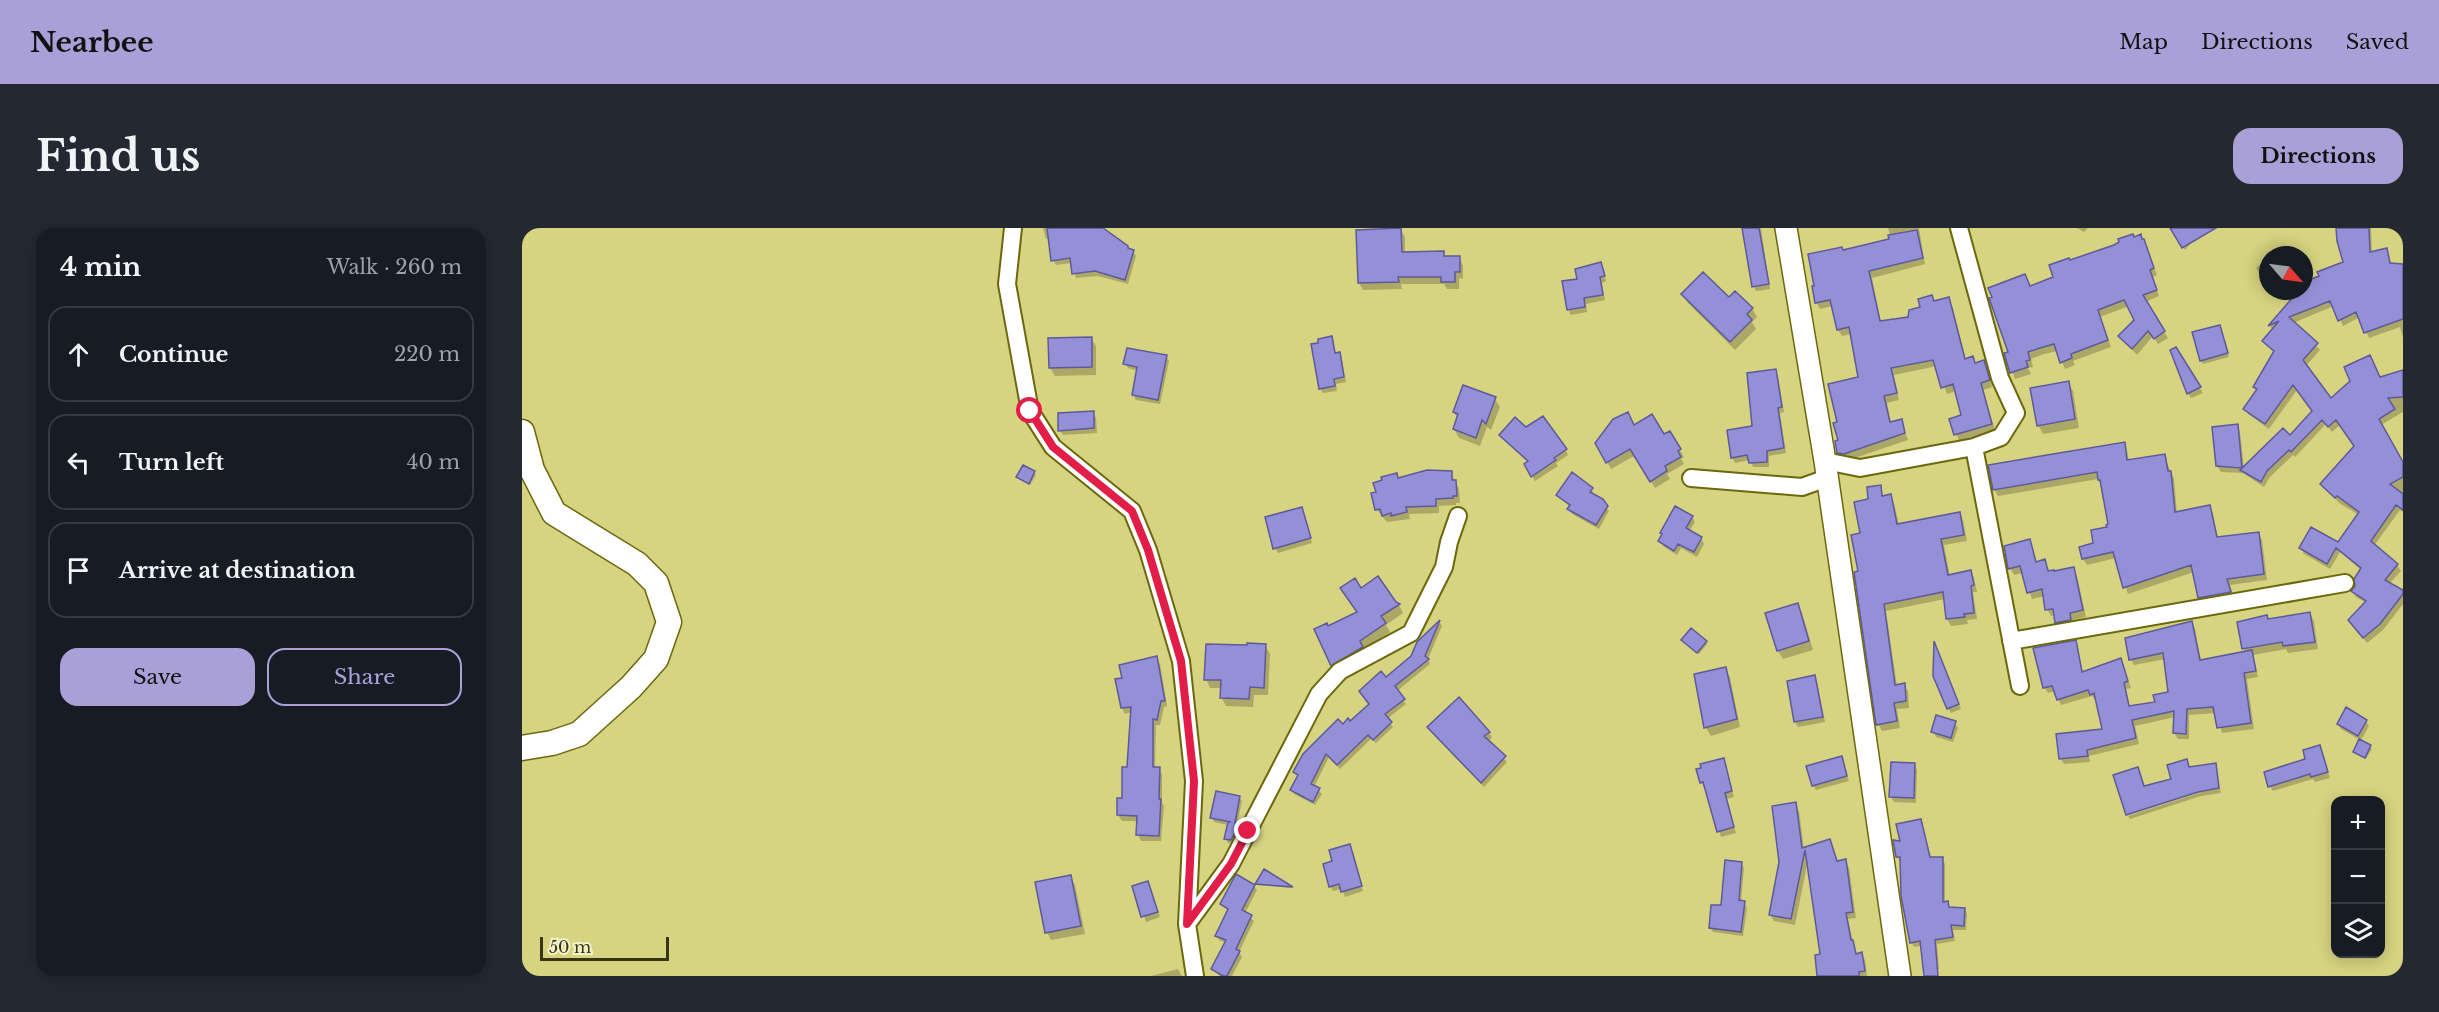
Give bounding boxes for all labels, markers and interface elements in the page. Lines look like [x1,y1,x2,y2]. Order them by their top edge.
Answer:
text: Nearbee [30,25,154,60]
text: Map [2119,29,2168,55]
text: Directions [2201,29,2313,55]
text: Saved [2346,29,2409,55]
button: Directions [2233,128,2403,184]
text: Find us [36,130,200,182]
north arrow [2259,246,2313,300]
text: 4 min [60,251,141,283]
text: Walk · 260 m [327,255,462,279]
icon: ahead [62,338,95,371]
text: Continue [119,341,228,368]
text: 220 m [394,342,460,366]
route start [1016,397,1042,423]
icon: left [62,446,95,479]
text: Turn left [119,449,224,476]
text: 40 m [407,450,460,474]
icon: arrive [62,554,95,587]
text: Arrive at destination [119,557,356,584]
button: Save [60,648,255,706]
button: Share [267,648,462,706]
map controls [2331,796,2385,958]
button: + [2331,796,2385,850]
route end [1234,817,1260,843]
button: − [2331,850,2385,904]
button: layers [2331,904,2385,958]
scale bar [540,934,669,962]
text: 50 m [549,937,591,957]

